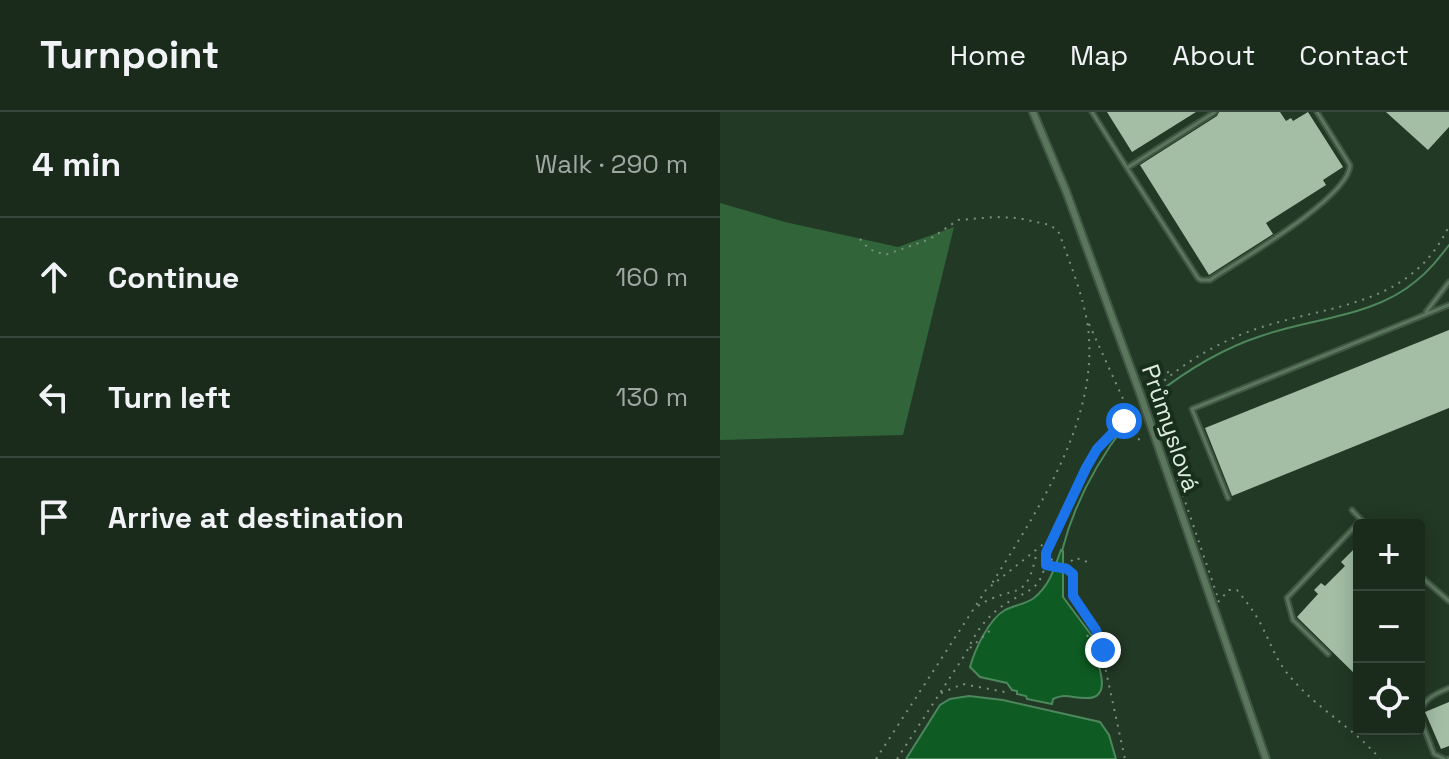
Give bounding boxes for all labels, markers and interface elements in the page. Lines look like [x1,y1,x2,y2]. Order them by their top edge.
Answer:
text: Turnpoint [40,31,219,79]
text: Home [950,37,1026,73]
text: Map [1070,37,1128,73]
text: About [1172,37,1255,73]
text: Contact [1299,37,1409,73]
text: 4 min [32,143,121,186]
text: Walk · 290 m [535,147,688,181]
icon: ahead [32,255,76,299]
text: Continue [108,258,239,297]
text: 160 m [616,260,688,294]
street label: Průmyslová [1135,360,1207,496]
icon: left [32,375,76,419]
text: Turn left [108,378,231,417]
text: 130 m [616,380,688,414]
route start [1106,403,1142,439]
icon: arrive [32,495,76,539]
text: Arrive at destination [108,498,404,537]
map controls [1353,519,1425,735]
button: + [1353,519,1425,591]
button: − [1353,591,1425,663]
route end [1085,632,1121,668]
button: locate [1353,663,1425,735]

